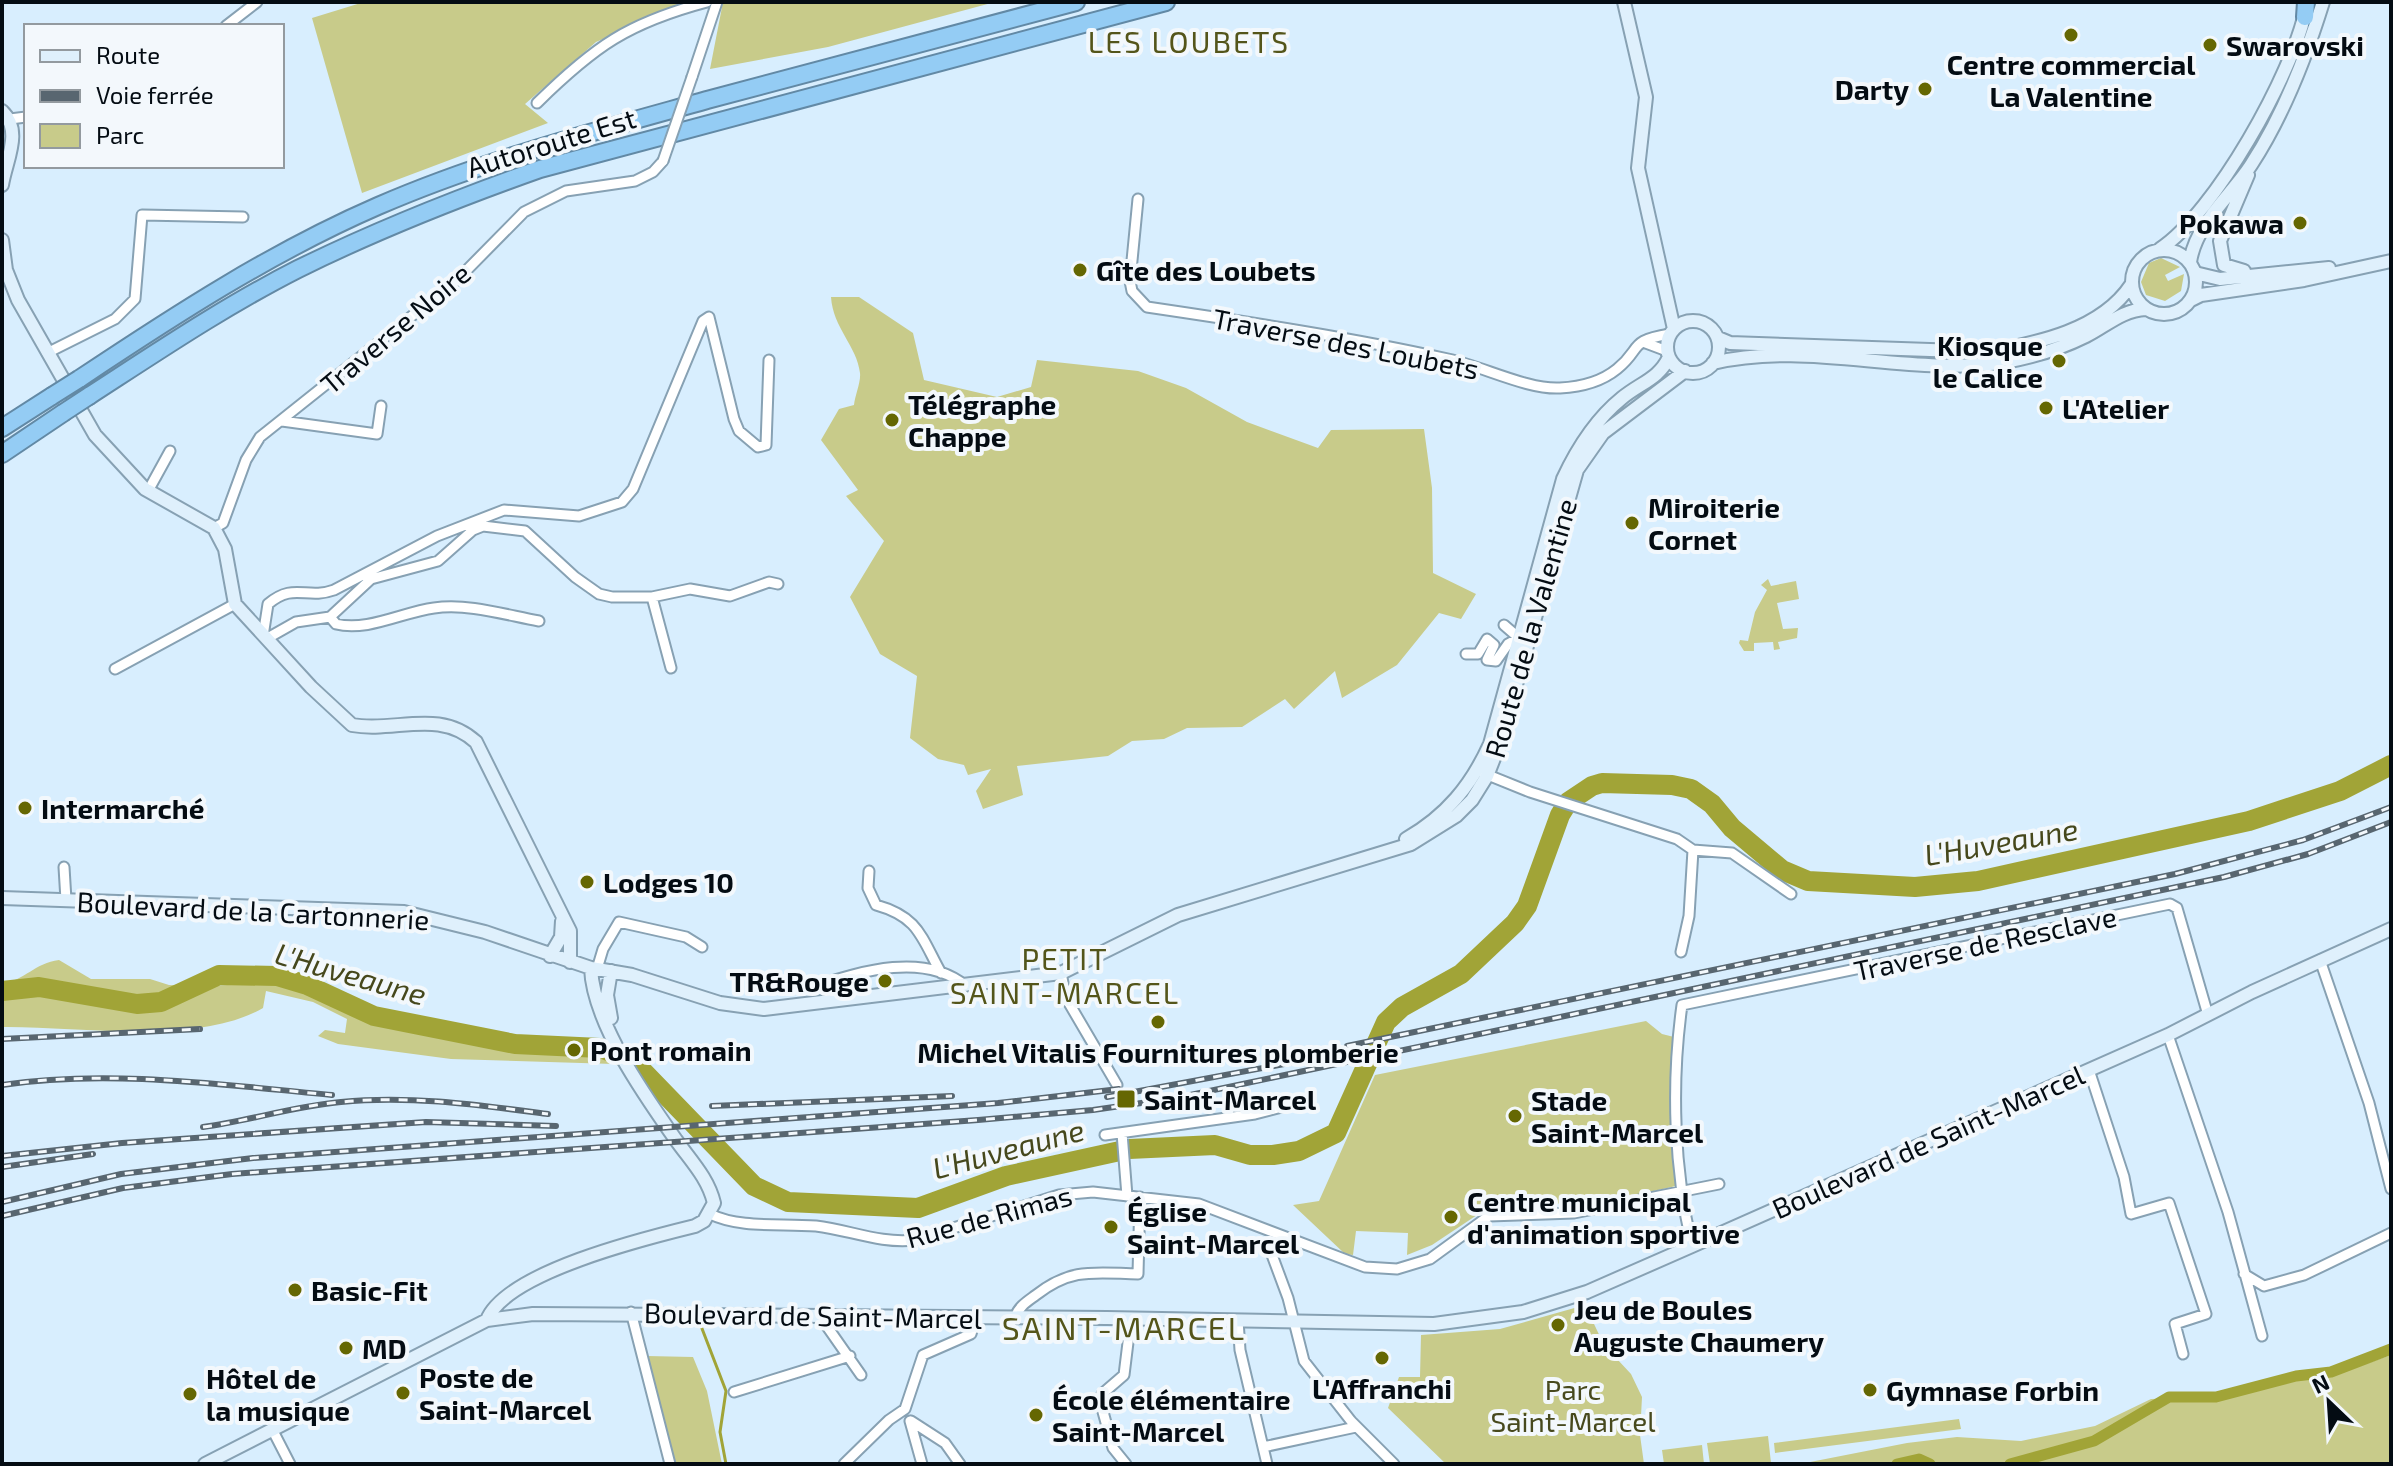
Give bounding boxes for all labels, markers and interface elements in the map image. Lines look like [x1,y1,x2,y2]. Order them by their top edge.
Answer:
district label: LES LOUBETS [1088,23,1290,59]
legend [24,24,284,168]
marker: Centre commercial La Valentine [2062,26,2080,44]
place label: Swarovski [2226,28,2364,62]
marker: Swarovski [2201,36,2219,54]
text: Route [96,40,160,69]
place label: Centre commercial La Valentine [1947,47,2196,113]
place label: Darty [1835,72,1909,106]
text: Voie ferrée [96,80,214,109]
marker: Darty [1916,80,1934,98]
street label: Autoroute Est [462,100,640,184]
text: Parc [96,120,144,149]
place label: Pokawa [2179,206,2284,240]
marker: Pokawa [2291,214,2309,232]
place label: Gîte des Loubets [1096,253,1316,287]
street label: Traverse Noire [313,255,477,401]
marker: Gîte des Loubets [1071,261,1089,279]
street label: Traverse des Loubets [1210,301,1482,385]
place label: Kiosque le Calice [1933,328,2043,394]
marker: Kiosque le Calice [2050,352,2068,370]
place label: Télégraphe Chappe [908,387,1056,453]
place label: L'Atelier [2062,391,2169,425]
marker: L'Atelier [2037,399,2055,417]
marker: Télégraphe Chappe [883,411,901,429]
place label: Miroiterie Cornet [1648,490,1780,556]
street label: Route de la Valentine [1477,495,1583,761]
marker: Miroiterie Cornet [1623,514,1641,532]
place label: Intermarché [41,791,204,825]
marker: Intermarché [16,799,34,817]
water label: L'Huveaune [1921,810,2081,872]
place label: Lodges 10 [603,865,734,899]
marker: Lodges 10 [578,873,596,891]
street label: Boulevard de la Cartonnerie [76,884,430,936]
street label: Traverse de Resclave [1851,899,2119,987]
water label: L'Huveaune [271,934,431,1012]
district label: PETIT SAINT-MARCEL [950,940,1180,1010]
place label: TR&Rouge [730,964,869,998]
marker: TR&Rouge [876,972,894,990]
marker: Michel Vitalis Fournitures plomberie [1149,1013,1167,1031]
place label: Pont romain [590,1033,752,1067]
place label: Michel Vitalis Fournitures plomberie [917,1035,1399,1069]
marker: Pont romain [565,1041,583,1059]
street label: Boulevard de Saint-Marcel [1767,1056,2090,1225]
place label: Saint-Marcel [1144,1082,1317,1116]
place label: Stade Saint-Marcel [1531,1083,1704,1149]
marker: Saint-Marcel [1115,1088,1137,1110]
marker: Stade Saint-Marcel [1506,1107,1524,1125]
water label: L'Huveaune [928,1110,1088,1186]
street label: Rue de Rimas [902,1178,1076,1254]
place label: Centre municipal d'animation sportive [1467,1184,1740,1250]
place label: Église Saint-Marcel [1127,1194,1300,1260]
marker: Centre municipal d'animation sportive [1442,1208,1460,1226]
marker: Église Saint-Marcel [1102,1218,1120,1236]
place label: Basic-Fit [311,1273,428,1307]
marker: Basic-Fit [286,1281,304,1299]
place label: Jeu de Boules Auguste Chaumery [1574,1292,1824,1358]
street label: Boulevard de Saint-Marcel [644,1295,983,1335]
district label: SAINT-MARCEL [1002,1308,1246,1346]
marker: Jeu de Boules Auguste Chaumery [1549,1316,1567,1334]
place label: MD [362,1331,407,1365]
marker: MD [337,1339,355,1357]
marker: L'Affranchi [1373,1349,1391,1367]
place label: Poste de Saint-Marcel [419,1360,592,1426]
place label: Hôtel de la musique [206,1361,350,1427]
north arrow [2289,1362,2369,1442]
text: N [2307,1368,2333,1398]
place label: L'Affranchi [1312,1371,1452,1405]
park label: Parc Saint-Marcel [1490,1372,1656,1438]
place label: Gymnase Forbin [1886,1373,2099,1407]
marker: Gymnase Forbin [1861,1381,1879,1399]
place label: École élémentaire Saint-Marcel [1052,1382,1290,1448]
marker: Poste de Saint-Marcel [394,1384,412,1402]
marker: Hôtel de la musique [181,1385,199,1403]
marker: École élémentaire Saint-Marcel [1027,1406,1045,1424]

